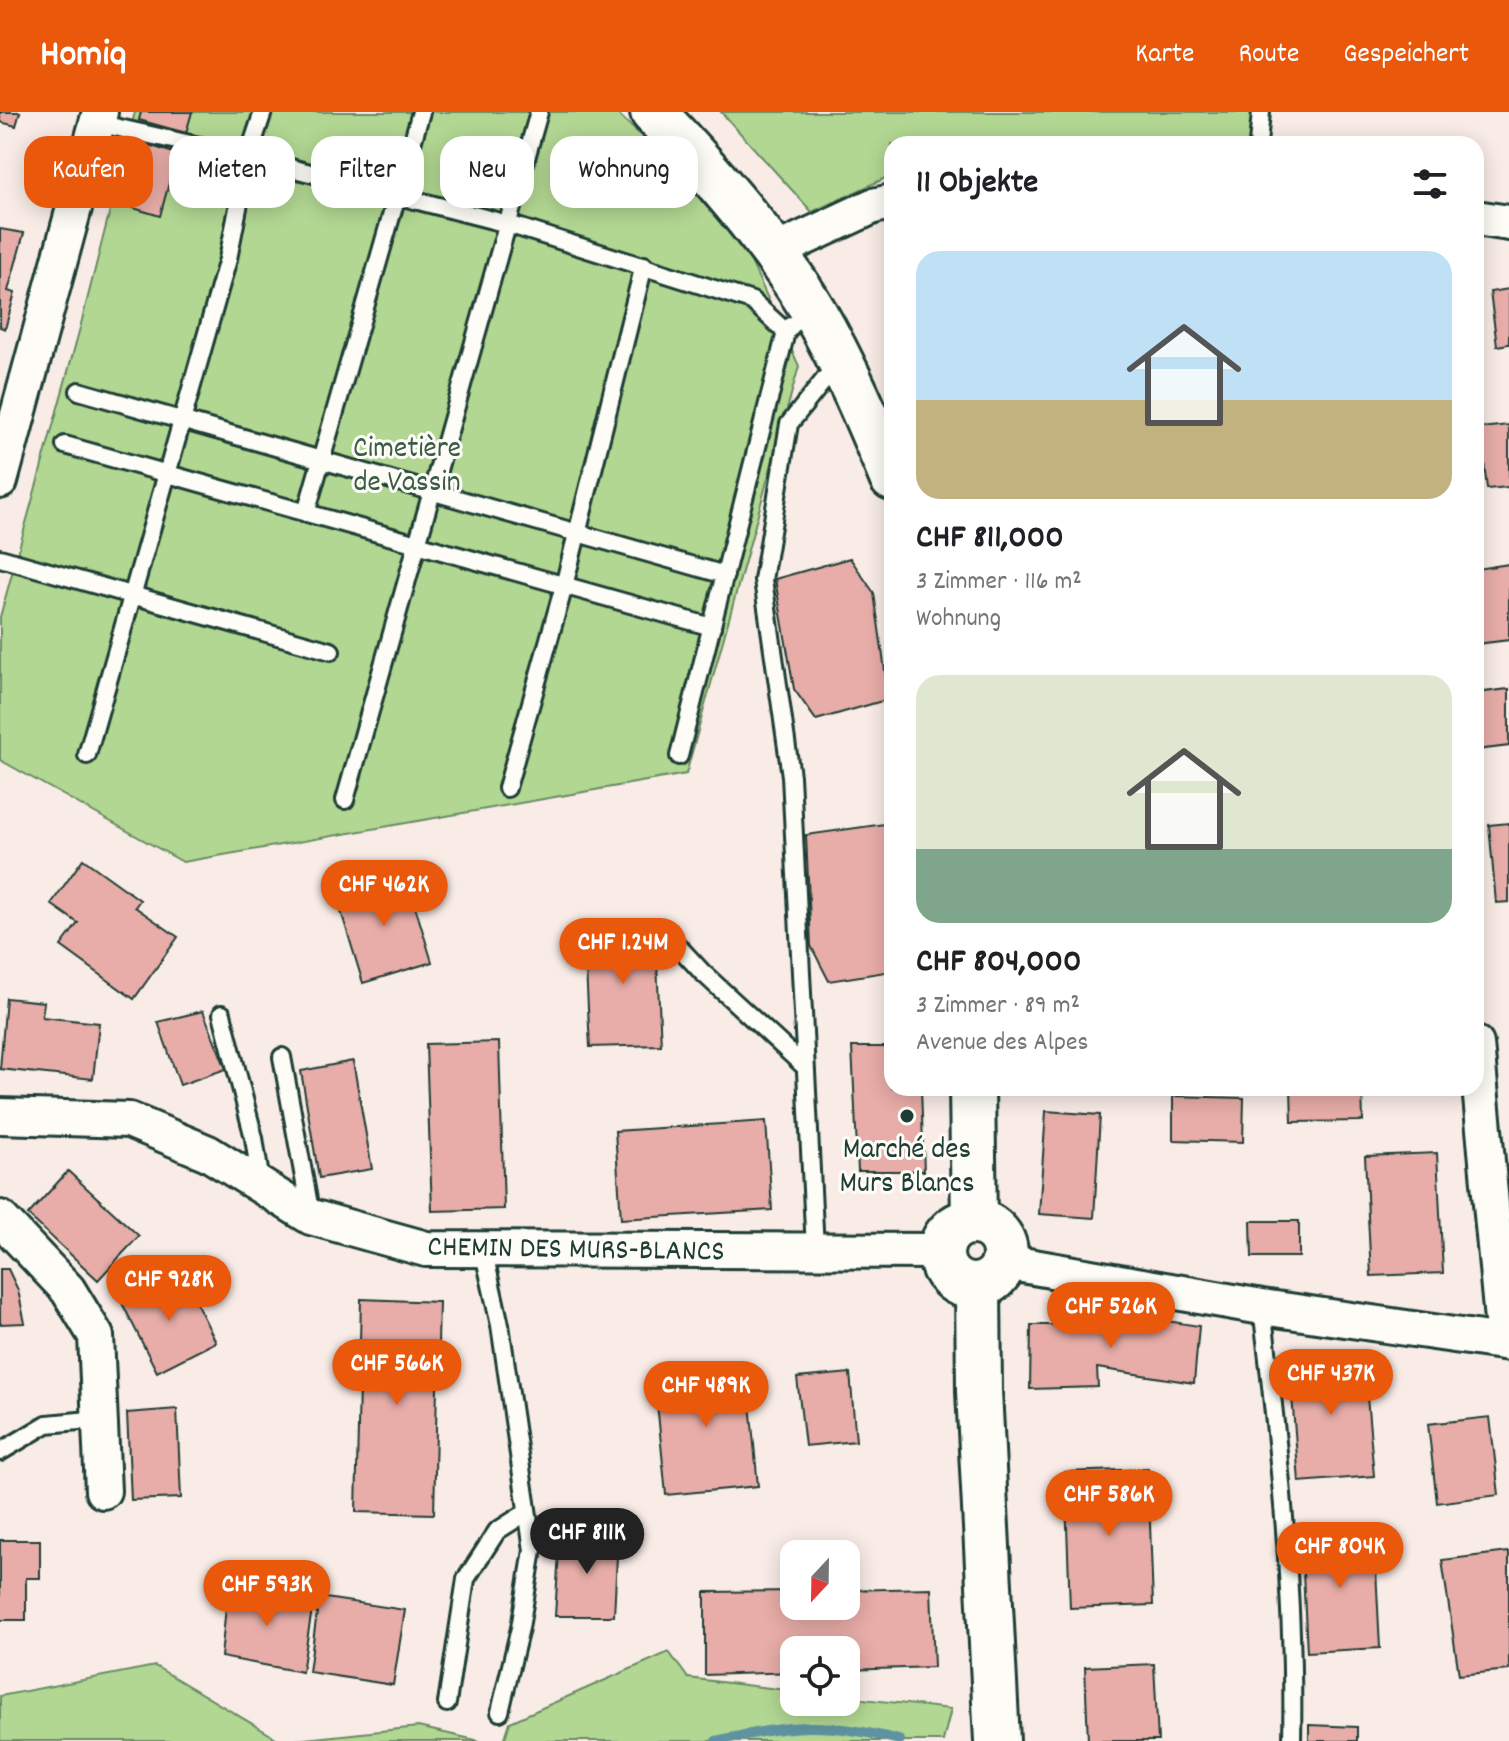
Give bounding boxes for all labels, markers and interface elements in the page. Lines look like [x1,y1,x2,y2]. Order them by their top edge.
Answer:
text: Homiq [40,29,126,84]
text: Karte [1135,36,1194,76]
text: Route [1238,36,1299,76]
text: Gespeichert [1343,36,1469,76]
chip: Kaufen [24,136,153,208]
chip: Mieten [169,136,295,208]
chip: Filter [311,136,424,208]
chip: Neu [440,136,534,208]
chip: Wohnung [550,136,698,208]
text: 11 Objekte [916,160,1038,209]
icon: filters [1408,162,1452,206]
icon: home [1112,303,1256,447]
park label: Cimetière de Vassin [353,429,461,506]
text: CHF 811,000 [916,515,1064,564]
text: 3 Zimmer · 116 m² [916,564,1082,601]
text: Wohnung [916,601,1001,638]
icon: home [1112,727,1256,871]
pin: CHF 462K [301,860,467,928]
text: CHF 462K [339,867,429,904]
pin: CHF 1.24M [531,918,715,986]
text: CHF 1.24M [577,925,669,962]
text: CHF 804,000 [916,939,1081,988]
text: 3 Zimmer · 89 m² [916,988,1080,1025]
text: Avenue des Alpes [916,1025,1088,1062]
marker: Marché des Murs Blancs [898,1107,916,1125]
place label: Marché des Murs Blancs [839,1130,975,1207]
street label: CHEMIN DES MURS-BLANCS [427,1227,725,1276]
pin: CHF 928K [86,1255,252,1323]
text: CHF 928K [124,1262,214,1299]
pin: CHF 526K [1028,1282,1194,1350]
text: CHF 526K [1065,1289,1157,1326]
pin: CHF 566K [314,1339,480,1407]
text: CHF 566K [350,1346,444,1383]
pin: CHF 437K [1248,1349,1414,1417]
text: CHF 437K [1287,1356,1375,1393]
pin: CHF 489K [623,1361,789,1429]
text: CHF 489K [662,1368,750,1405]
pin: CHF 586K [1026,1470,1192,1538]
text: CHF 586K [1064,1477,1154,1514]
pin: CHF 811K [504,1508,670,1576]
text: CHF 811K [548,1515,626,1552]
pin: CHF 804K [1257,1522,1423,1590]
text: CHF 804K [1294,1529,1386,1566]
north arrow [780,1540,860,1620]
map controls [780,1540,860,1716]
pin: CHF 593K [184,1560,350,1628]
text: CHF 593K [221,1567,313,1604]
button: locate [780,1636,860,1716]

